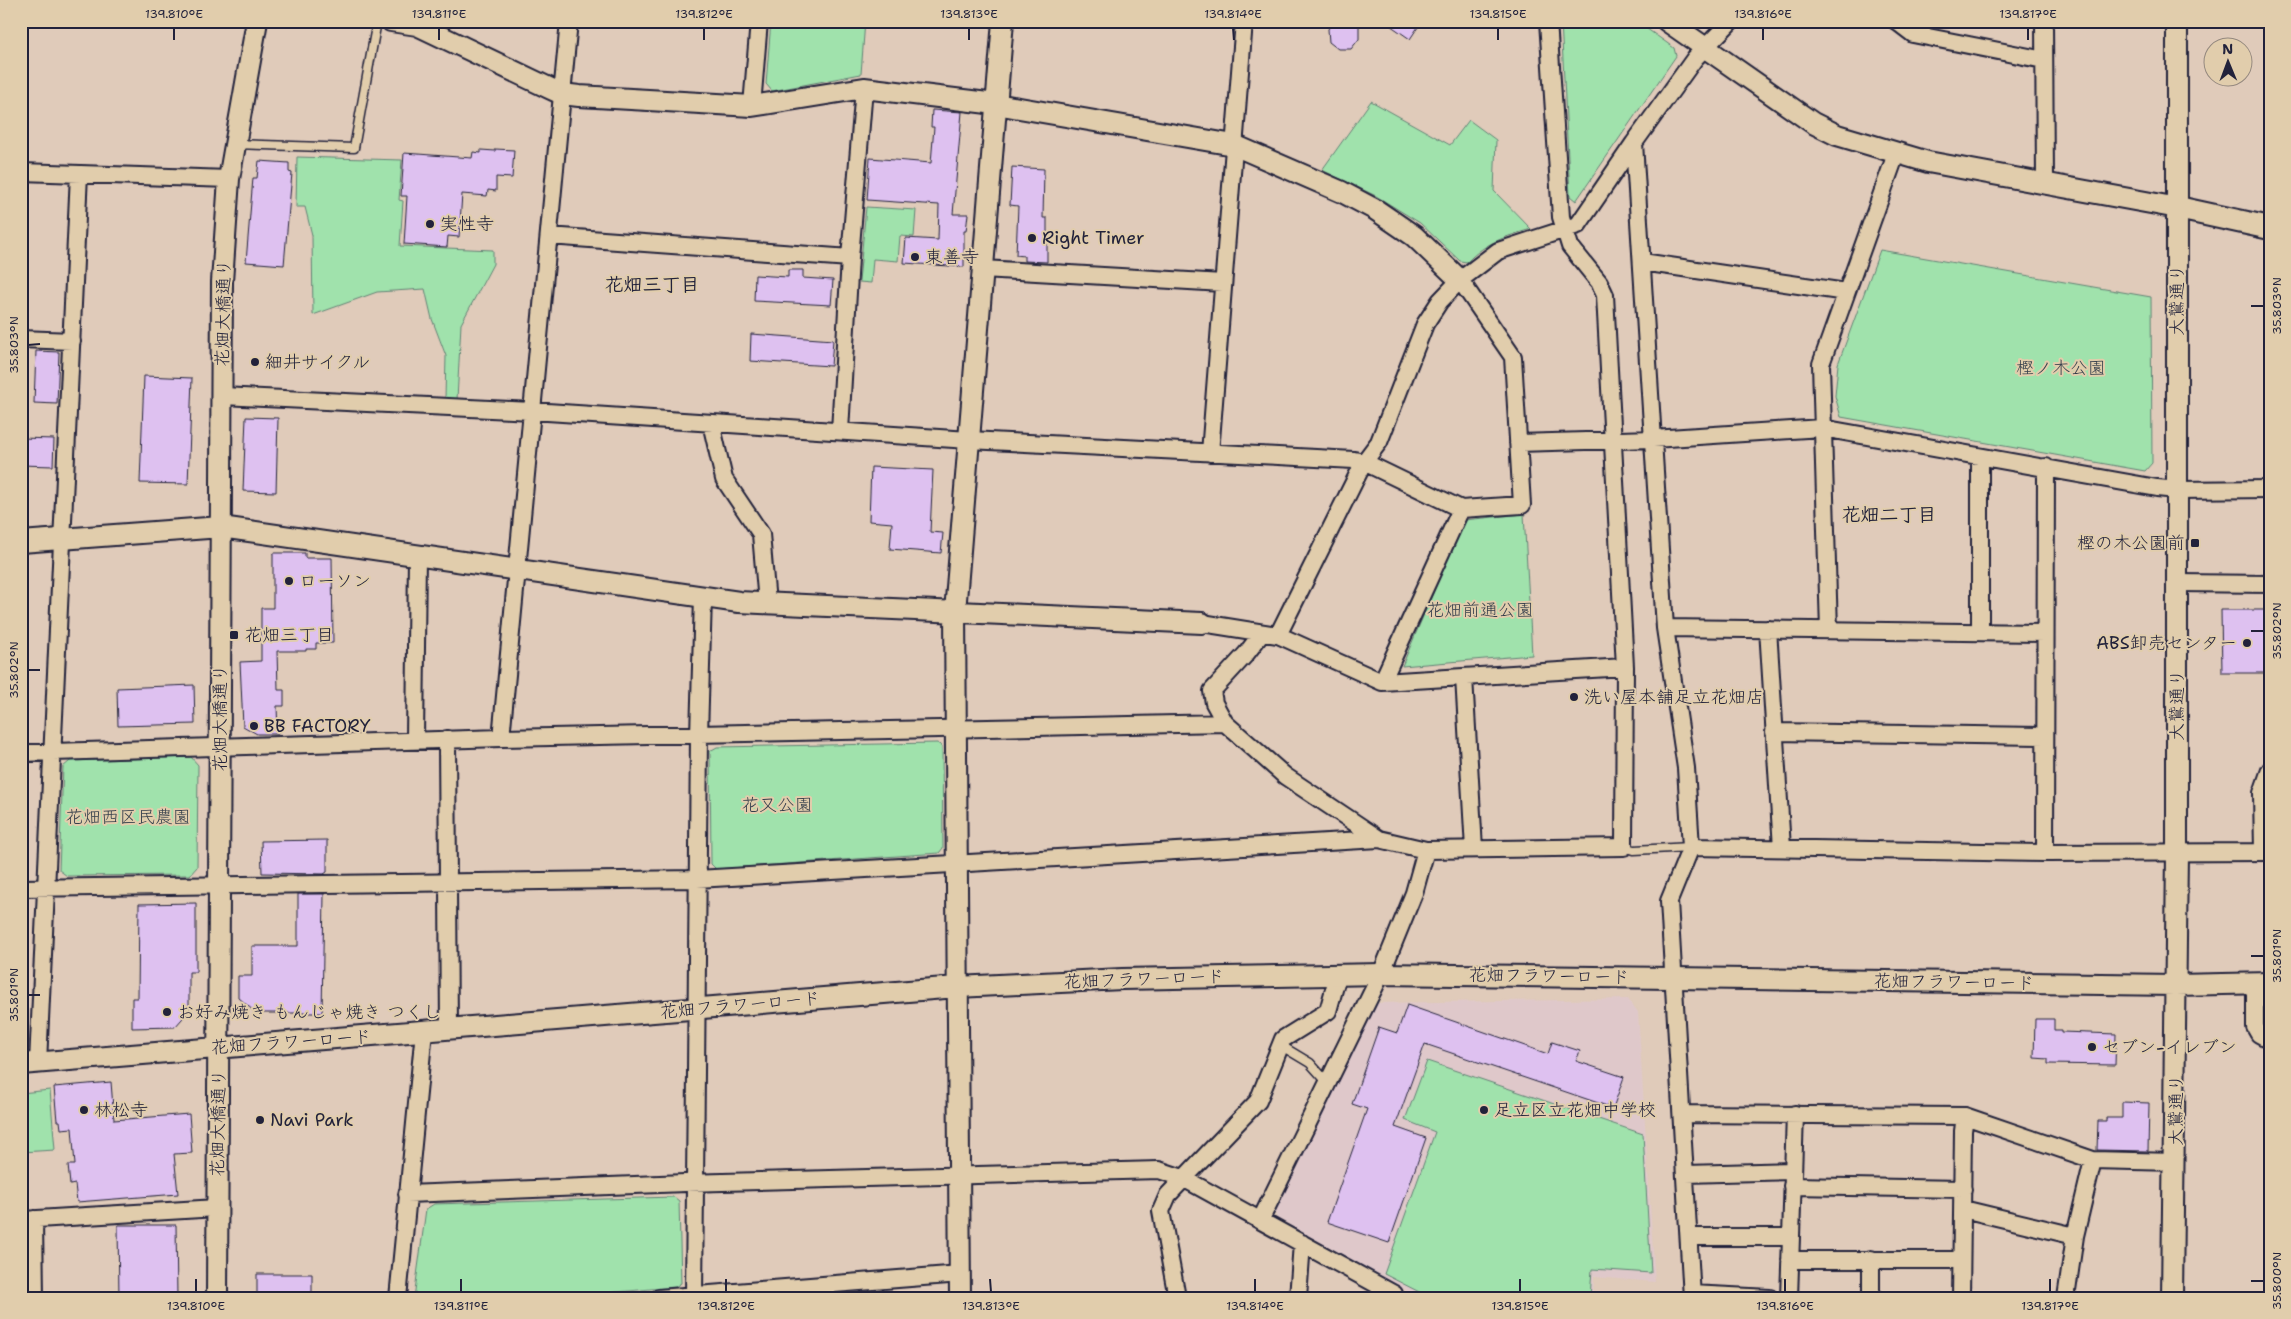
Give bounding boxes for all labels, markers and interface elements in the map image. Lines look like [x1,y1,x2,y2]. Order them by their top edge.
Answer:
text: 139.810°E [145,6,203,22]
text: 139.811°E [412,6,466,22]
text: 139.812°E [675,6,733,22]
text: 139.813°E [940,6,998,22]
text: 139.814°E [1204,6,1262,22]
text: 139.815°E [1470,6,1526,22]
text: 139.816°E [1734,6,1792,22]
text: 139.817°E [1999,6,2057,22]
north arrow [2204,38,2254,88]
text: N [2222,40,2233,58]
place label: 実性寺 [440,212,494,236]
marker: 実性寺 [424,218,436,230]
place label: Right Timer [1042,226,1145,250]
marker: Right Timer [1026,232,1038,244]
place label: 東善寺 [925,245,979,269]
marker: 東善寺 [909,251,921,263]
street label: 花畑大橋通り [210,259,236,367]
street label: 大鷲通り [2165,264,2189,336]
district label: 花畑三丁目 [604,272,700,297]
text: 35.803°N [2269,277,2285,335]
text: 35.803°N [6,316,22,374]
place label: 細井サイクル [265,350,370,374]
marker: 細井サイクル [249,356,261,368]
park label: 樫ノ木公園 [2016,356,2106,380]
district label: 花畑二丁目 [1841,502,1937,527]
place label: 樫の木公園前 [2077,531,2185,555]
marker: 樫の木公園前 [2189,537,2201,549]
place label: ローソン [299,569,371,593]
marker: ローソン [283,575,295,587]
park label: 花畑前通公園 [1426,598,1534,622]
text: 35.802°N [2269,602,2285,660]
place label: 花畑三丁目 [244,623,334,647]
marker: 花畑三丁目 [228,629,240,641]
place label: ABS卸売センター [2096,631,2237,655]
marker: ABS卸売センター [2241,637,2253,649]
text: 35.802°N [6,641,22,699]
street label: 花畑大橋通り [208,664,232,772]
street label: 大鷲通り [2165,669,2189,741]
place label: 洗い屋本舗足立花畑店 [1584,685,1764,709]
marker: 洗い屋本舗足立花畑店 [1568,691,1580,703]
place label: BB FACTORY [264,714,371,738]
marker: BB FACTORY [248,720,260,732]
park label: 花又公園 [741,793,813,817]
park label: 花畑西区民農園 [65,805,191,829]
text: 35.801°N [2269,929,2285,983]
street label: 花畑フラワーロード [1468,963,1630,989]
street label: 花畑フラワーロード [1063,964,1225,994]
text: 35.801°N [6,968,22,1022]
street label: 花畑フラワーロード [1873,969,2035,995]
street label: 花畑フラワーロード [659,986,821,1024]
place label: お好み焼き もんじゃ焼き つくし [177,1000,441,1024]
marker: お好み焼き もんじゃ焼き つくし [161,1006,173,1018]
street label: 花畑フラワーロード [210,1024,372,1060]
place label: セブン-イレブン [2102,1035,2237,1059]
marker: セブン-イレブン [2086,1041,2098,1053]
street label: 花畑大橋通り [205,1069,231,1177]
street label: 大鷲通り [2164,1074,2188,1146]
place label: 林松寺 [94,1098,148,1122]
place label: 足立区立花畑中学校 [1494,1098,1656,1122]
marker: 林松寺 [78,1104,90,1116]
marker: 足立区立花畑中学校 [1478,1104,1490,1116]
place label: Navi Park [270,1108,353,1132]
marker: Navi Park [254,1114,266,1126]
text: 35.800°N [2269,1252,2285,1310]
text: 139.810°E [167,1298,225,1314]
text: 139.811°E [434,1298,488,1314]
text: 139.812°E [697,1298,755,1314]
text: 139.813°E [962,1298,1020,1314]
text: 139.814°E [1226,1298,1284,1314]
text: 139.815°E [1492,1298,1548,1314]
text: 139.816°E [1756,1298,1814,1314]
text: 139.817°E [2021,1298,2079,1314]

